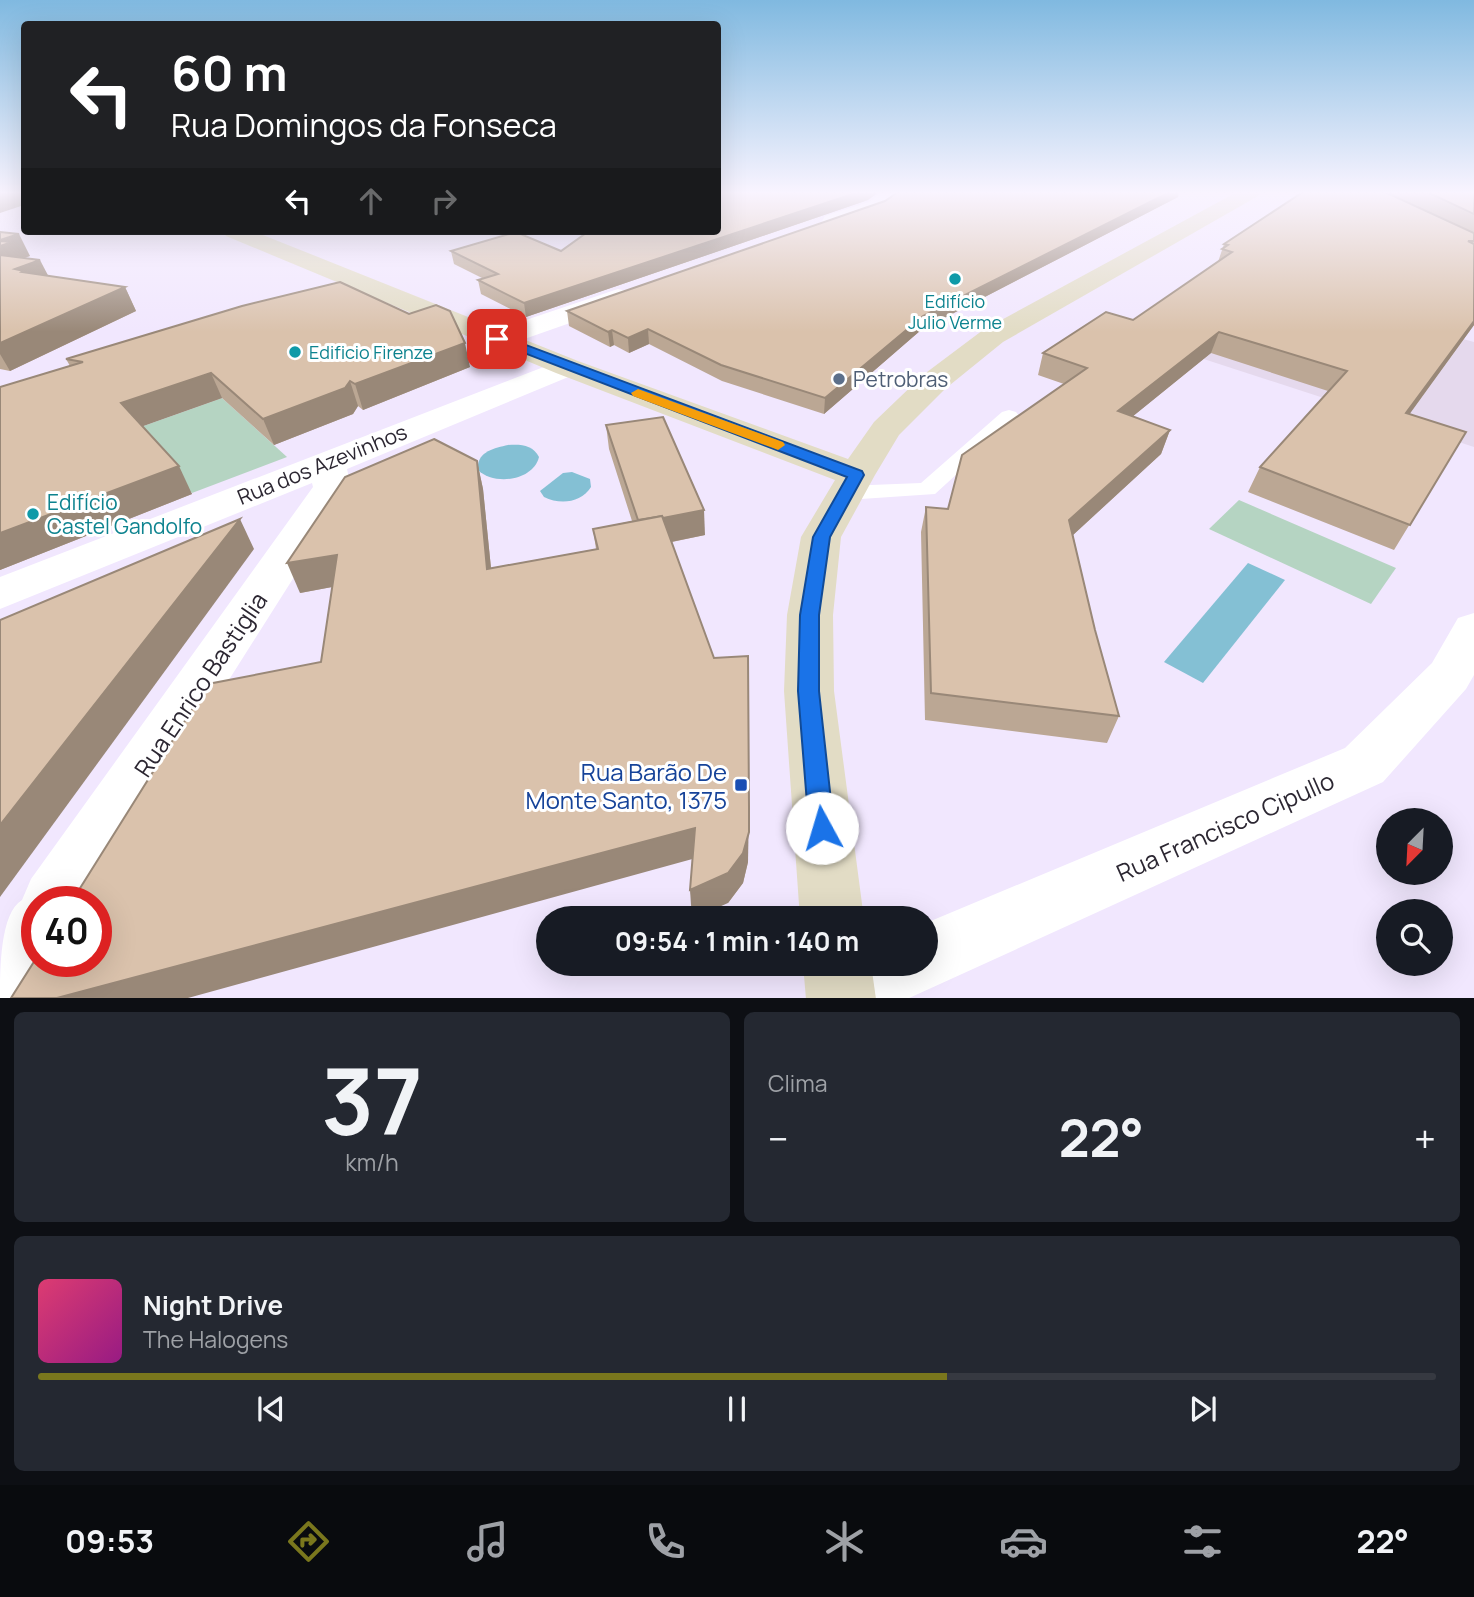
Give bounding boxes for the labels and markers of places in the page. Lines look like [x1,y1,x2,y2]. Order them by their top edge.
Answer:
marker: Edifício Julio Verme [947,271,963,287]
place label: Edifício Julio Verme [908,289,1002,334]
pin [467,309,527,369]
place label: Edificio Firenze [309,340,433,364]
marker: Edificio Firenze [287,344,303,360]
place label: Petrobras [853,365,948,393]
marker: Petrobras [831,371,847,387]
place label: Edifício Castel Gandolfo [47,488,202,540]
marker: Edifício Castel Gandolfo [25,506,41,522]
place label: Rua Barão De Monte Santo, 1375 [525,755,727,816]
marker: Rua Barão De Monte Santo, 1375 [733,777,749,793]

